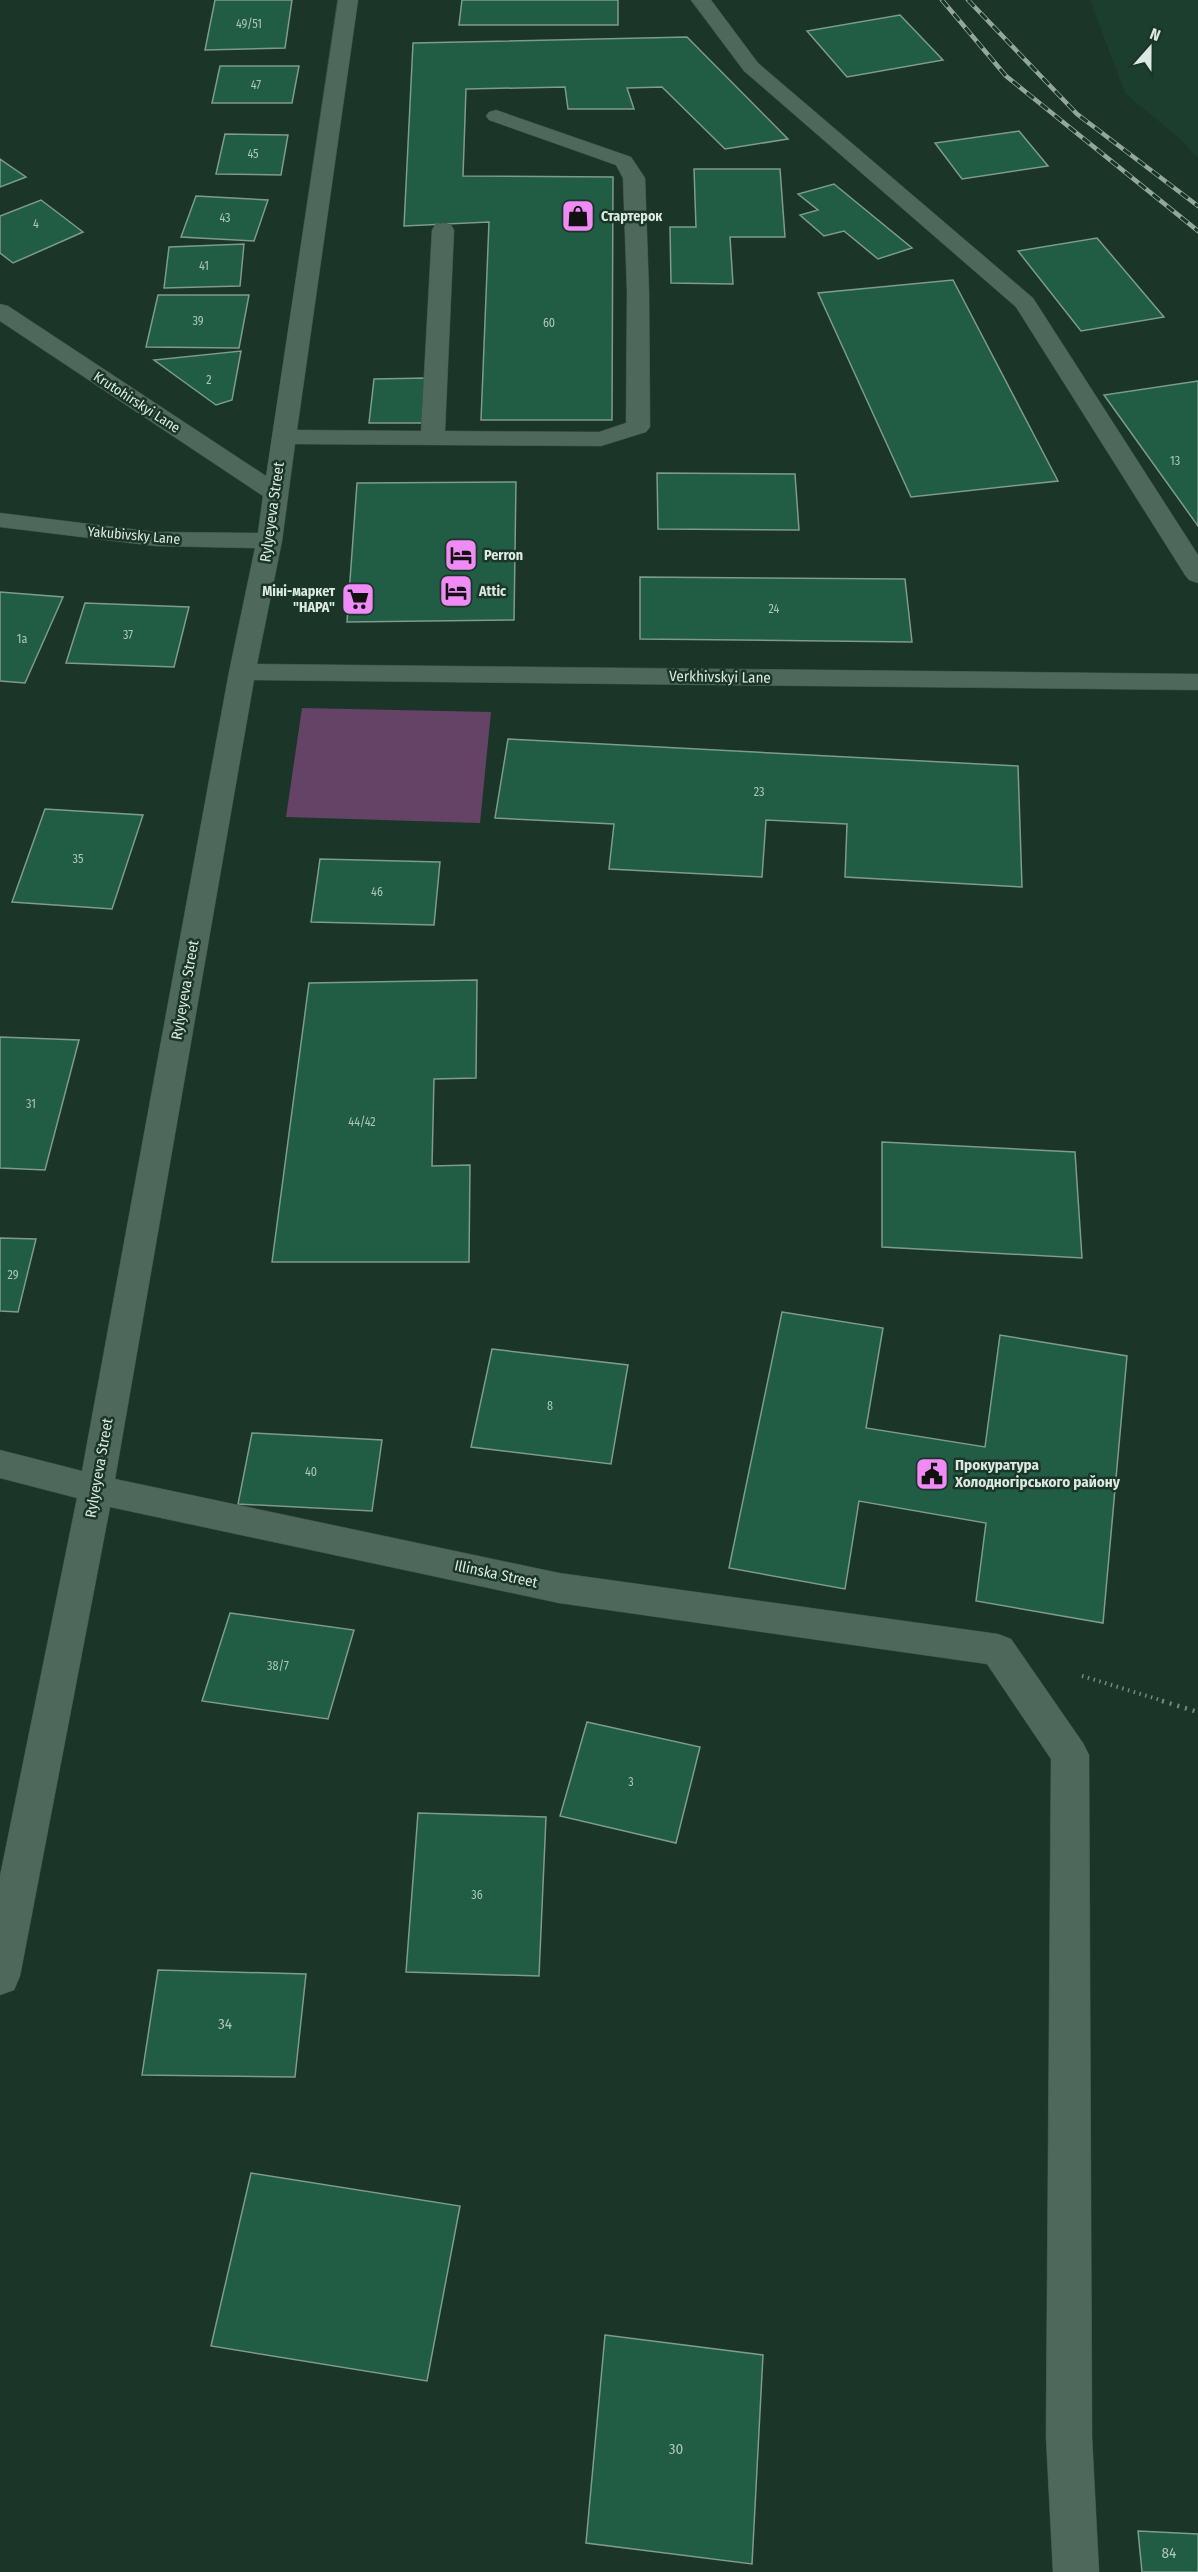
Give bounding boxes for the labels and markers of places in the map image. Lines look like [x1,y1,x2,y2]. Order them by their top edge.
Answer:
shop icon: Стартерок [560,198,596,234]
place label: Стартерок [601,208,663,225]
hotel icon: Perron [443,537,479,573]
place label: Perron [484,547,523,564]
hotel icon: Attic [438,573,474,609]
supermarket icon: Міні-маркет "НАРА" [340,581,376,617]
place label: Міні-маркет "НАРА" [262,583,336,616]
place label: Attic [478,583,507,600]
public building icon: Прокуратура Холодногірського району [914,1456,950,1492]
place label: Прокуратура Холодногірського району [954,1456,1121,1491]

